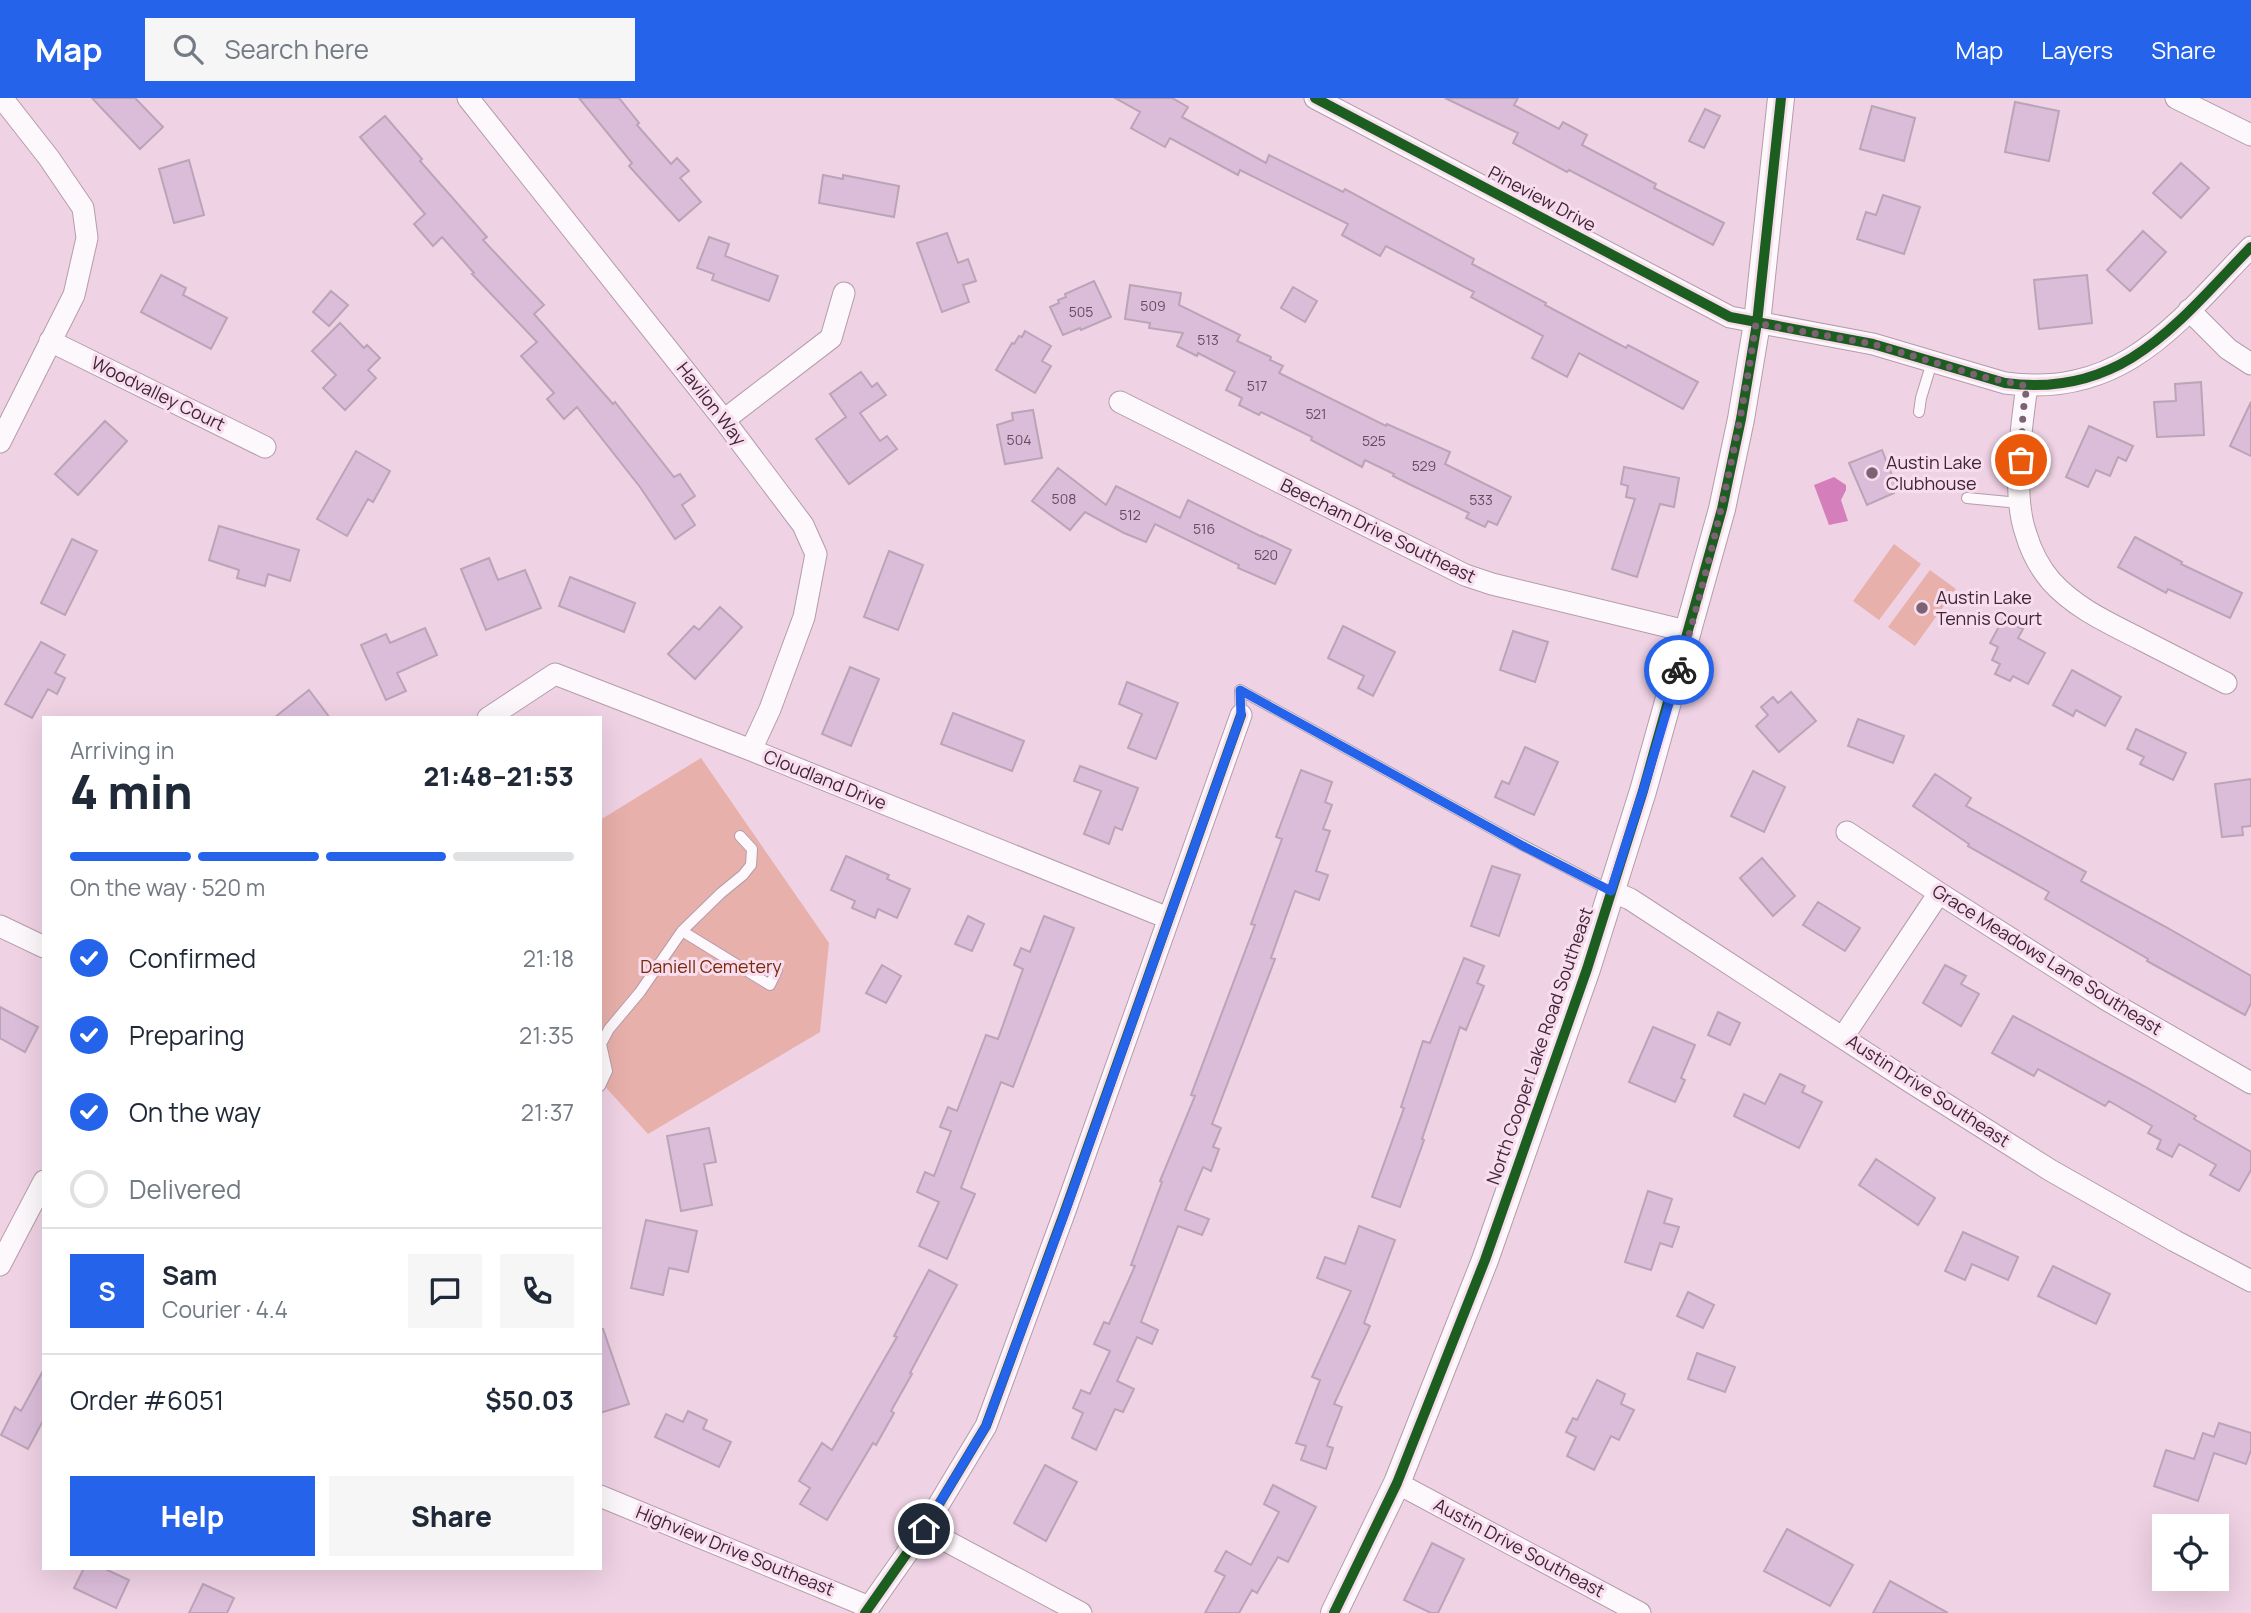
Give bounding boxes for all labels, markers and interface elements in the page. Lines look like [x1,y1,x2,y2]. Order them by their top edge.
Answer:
search box [145,18,635,81]
text: Map [35,27,103,72]
icon: search [169,30,207,68]
text: Search here [225,31,369,67]
text: Map [1956,33,2003,66]
text: Layers [2041,33,2113,66]
text: Share [2151,33,2216,66]
street label: Pineview Drive [1484,160,1601,237]
house number: 509 [1140,296,1166,315]
house number: 505 [1069,302,1093,321]
house number: 513 [1197,330,1219,349]
street label: Woodvalley Court [88,350,229,436]
street label: Havilon Way [672,357,752,450]
house number: 517 [1247,376,1267,395]
house number: 521 [1305,404,1327,423]
house number: 504 [1007,430,1031,449]
pin [1991,430,2051,490]
house number: 525 [1362,431,1386,450]
icon: bag [2002,441,2040,479]
place label: Austin Lake Clubhouse [1886,450,1982,495]
house number: 529 [1412,456,1436,475]
marker: Austin Lake Clubhouse [1864,465,1880,481]
street label: Beecham Drive Southeast [1277,472,1480,588]
house number: 508 [1052,489,1076,508]
house number: 533 [1469,490,1493,509]
house number: 512 [1119,505,1141,524]
house number: 516 [1193,519,1215,538]
house number: 520 [1254,545,1278,564]
place label: Austin Lake Tennis Court [1936,585,2042,630]
marker: Austin Lake Tennis Court [1914,600,1930,616]
courier [1644,635,1714,705]
icon: bike [1660,651,1698,689]
text: Arriving in [70,734,175,766]
street label: Cloudland Drive [760,744,890,815]
text: 21:48–21:53 [424,758,574,794]
text: 4 min [70,760,193,823]
text: On the way · 520 m [70,871,265,903]
street label: Grace Meadows Lane Southeast [1928,878,2167,1040]
street label: North Cooper Lake Road Southeast [1480,904,1598,1188]
icon: check [70,939,108,977]
text: Confirmed [129,940,256,976]
text: 21:18 [523,942,574,974]
park label: Daniell Cemetery [640,954,782,978]
icon: check [70,1016,108,1054]
text: Preparing [129,1017,245,1053]
text: 21:35 [519,1019,574,1051]
street label: Austin Drive Southeast [1842,1028,2015,1152]
icon: check [70,1093,108,1131]
text: On the way [129,1094,261,1130]
text: 21:37 [521,1096,574,1128]
text: Delivered [129,1171,241,1207]
button: chat [408,1254,482,1328]
button: phone [500,1254,574,1328]
text: Sam [162,1257,217,1293]
text: S [98,1273,116,1309]
text: Courier · 4.4 [162,1293,288,1325]
text: Order #6051 [70,1382,224,1418]
text: $50.03 [485,1382,574,1418]
button: Help [70,1476,315,1556]
button: Share [329,1476,574,1556]
street label: Austin Drive Southeast [1430,1492,1609,1602]
street label: Highview Drive Southeast [633,1499,838,1601]
pin [894,1499,954,1559]
icon: home [905,1510,943,1548]
map controls [2152,1514,2229,1591]
button: locate [2152,1514,2229,1591]

